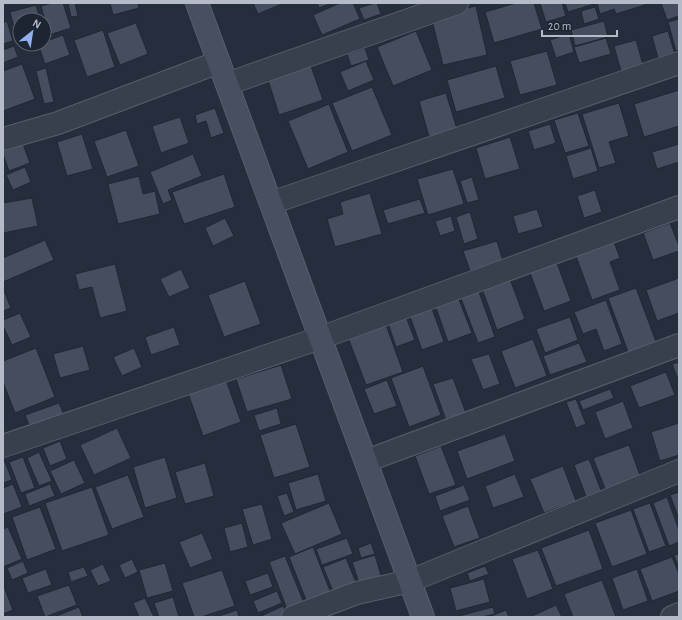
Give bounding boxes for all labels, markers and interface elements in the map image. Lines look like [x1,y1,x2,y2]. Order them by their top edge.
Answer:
north arrow [12,12,52,52]
scale bar [542,12,617,38]
text: N [31,17,43,30]
text: 20 m [548,20,571,32]

